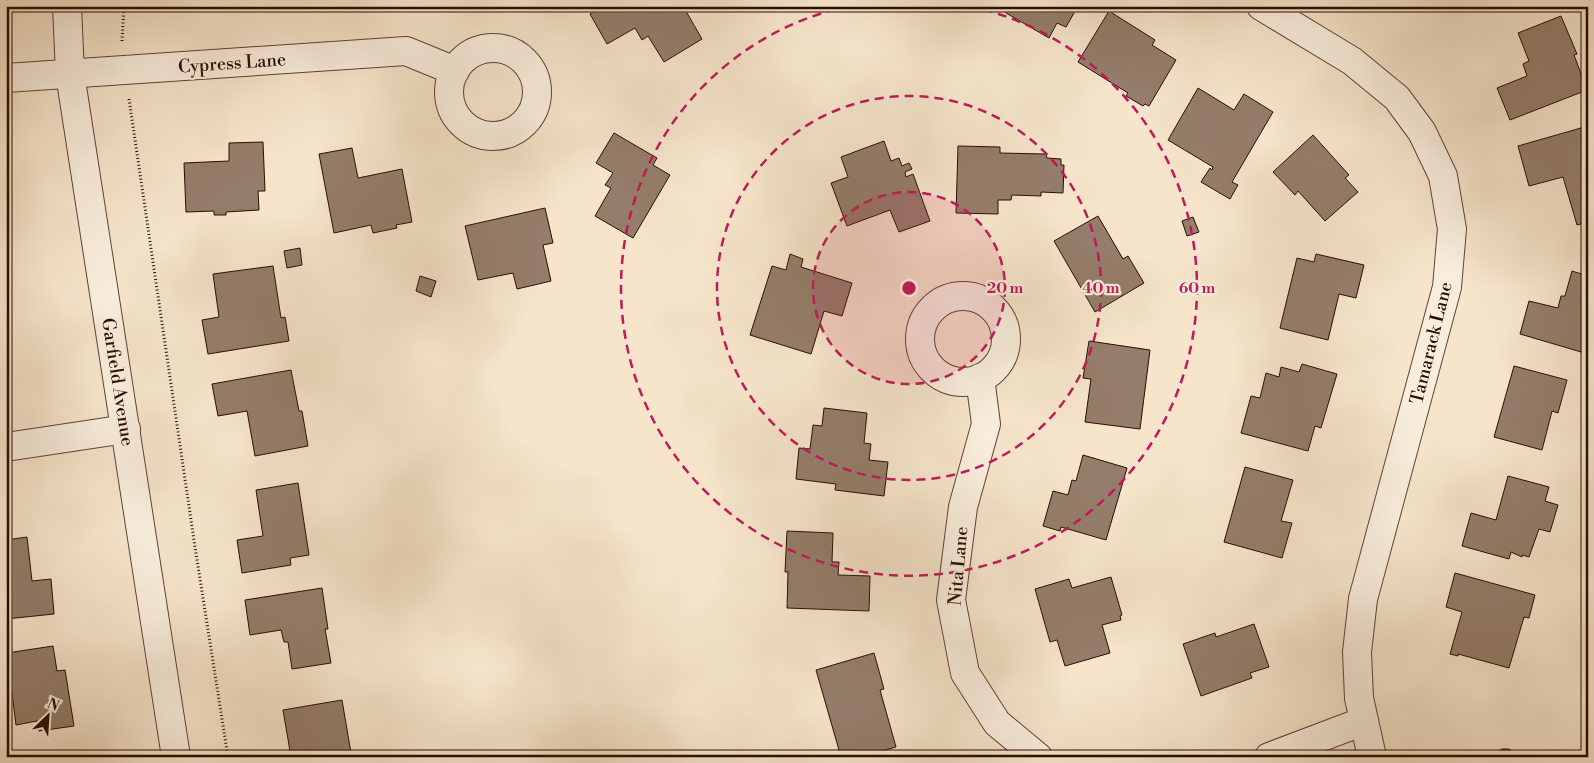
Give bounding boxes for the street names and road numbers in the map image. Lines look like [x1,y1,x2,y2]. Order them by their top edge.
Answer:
street label: Cypress Lane [177,48,287,79]
street label: Tamarack Lane [1405,279,1458,407]
street label: Garfield Avenue [96,316,139,448]
street label: Nita Lane [944,525,973,607]

